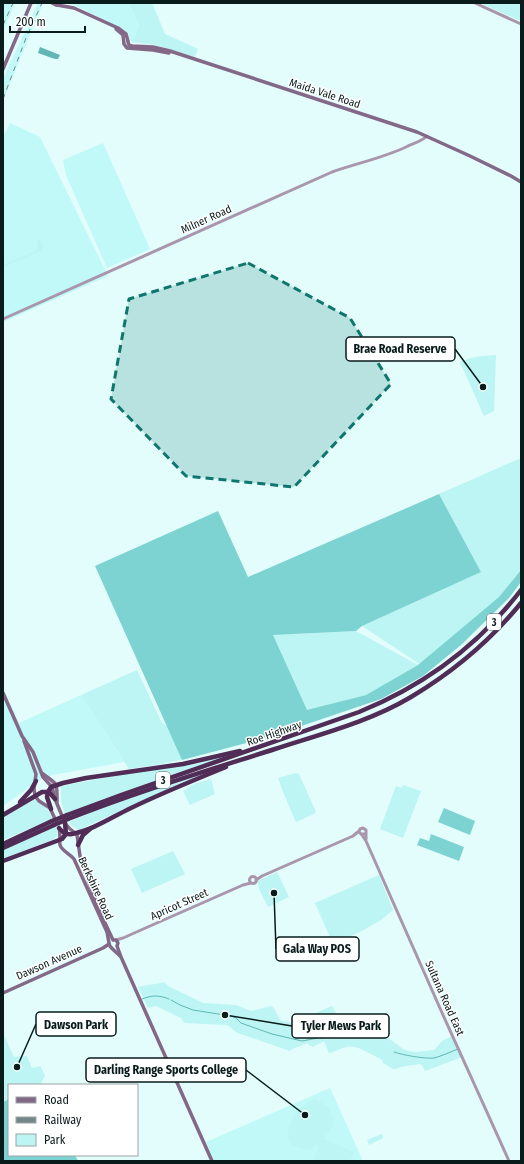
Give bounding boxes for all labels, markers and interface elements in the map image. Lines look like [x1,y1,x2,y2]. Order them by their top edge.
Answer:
scale bar [10,8,85,34]
text: 200 m [16,15,46,29]
street label: Maida Vale Road [288,76,362,111]
street label: Milner Road [179,203,233,236]
callout: Brae Road Reserve [346,337,455,361]
text: Brae Road Reserve [353,342,447,356]
road number: 3 [487,614,501,630]
street label: Roe Highway [245,718,303,749]
road number: 3 [156,772,170,788]
street label: Berkshire Road [75,855,116,922]
street label: Apricot Street [148,886,210,923]
callout: Gala Way POS [276,937,359,961]
street label: Dawson Avenue [14,942,84,983]
text: Gala Way POS [283,942,351,956]
street label: Sultana Road East [422,959,467,1038]
callout: Dawson Park [36,1012,116,1036]
callout: Tyler Mews Park [292,1014,389,1038]
text: Dawson Park [44,1018,109,1032]
text: Tyler Mews Park [301,1019,382,1033]
callout: Darling Range Sports College [86,1058,246,1082]
text: Darling Range Sports College [94,1063,238,1077]
legend [8,1084,138,1156]
text: Road [44,1093,69,1107]
text: Railway [44,1113,82,1127]
text: Park [44,1133,66,1147]

